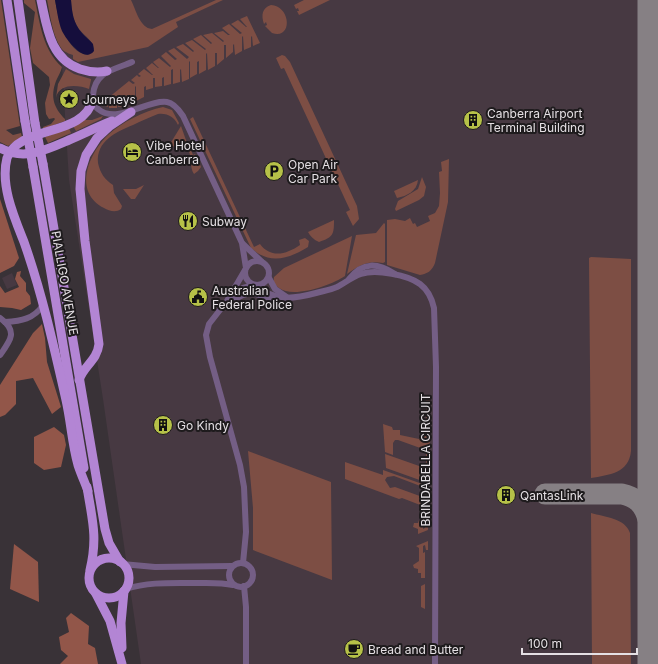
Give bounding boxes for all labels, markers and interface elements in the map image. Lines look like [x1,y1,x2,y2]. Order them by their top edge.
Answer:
place icon: Journeys [58,88,80,110]
place label: Journeys [83,92,136,107]
place label: Canberra Airport Terminal Building [487,106,585,135]
building icon: Canberra Airport Terminal Building [462,109,484,131]
place label: Vibe Hotel Canberra [146,138,205,167]
hotel icon: Vibe Hotel Canberra [121,141,143,163]
place label: Open Air Car Park [288,157,338,186]
parking icon: Open Air Car Park [263,160,285,182]
restaurant icon: Subway [177,210,199,232]
place label: Subway [202,214,247,229]
street label: PIALLIGO AVENUE [48,230,82,336]
place label: Australian Federal Police [212,283,292,312]
public building icon: Australian Federal Police [187,286,209,308]
street label: BRINDABELLA CIRCUIT [418,393,433,527]
building icon: Go Kindy [152,414,174,436]
place label: Go Kindy [177,418,229,433]
building icon: QantasLink [495,484,517,506]
place label: QantasLink [520,488,584,503]
scale bar [522,630,637,656]
text: 100 m [528,636,562,651]
cafe icon: Bread and Butter [343,638,365,660]
place label: Bread and Butter [368,642,464,657]

